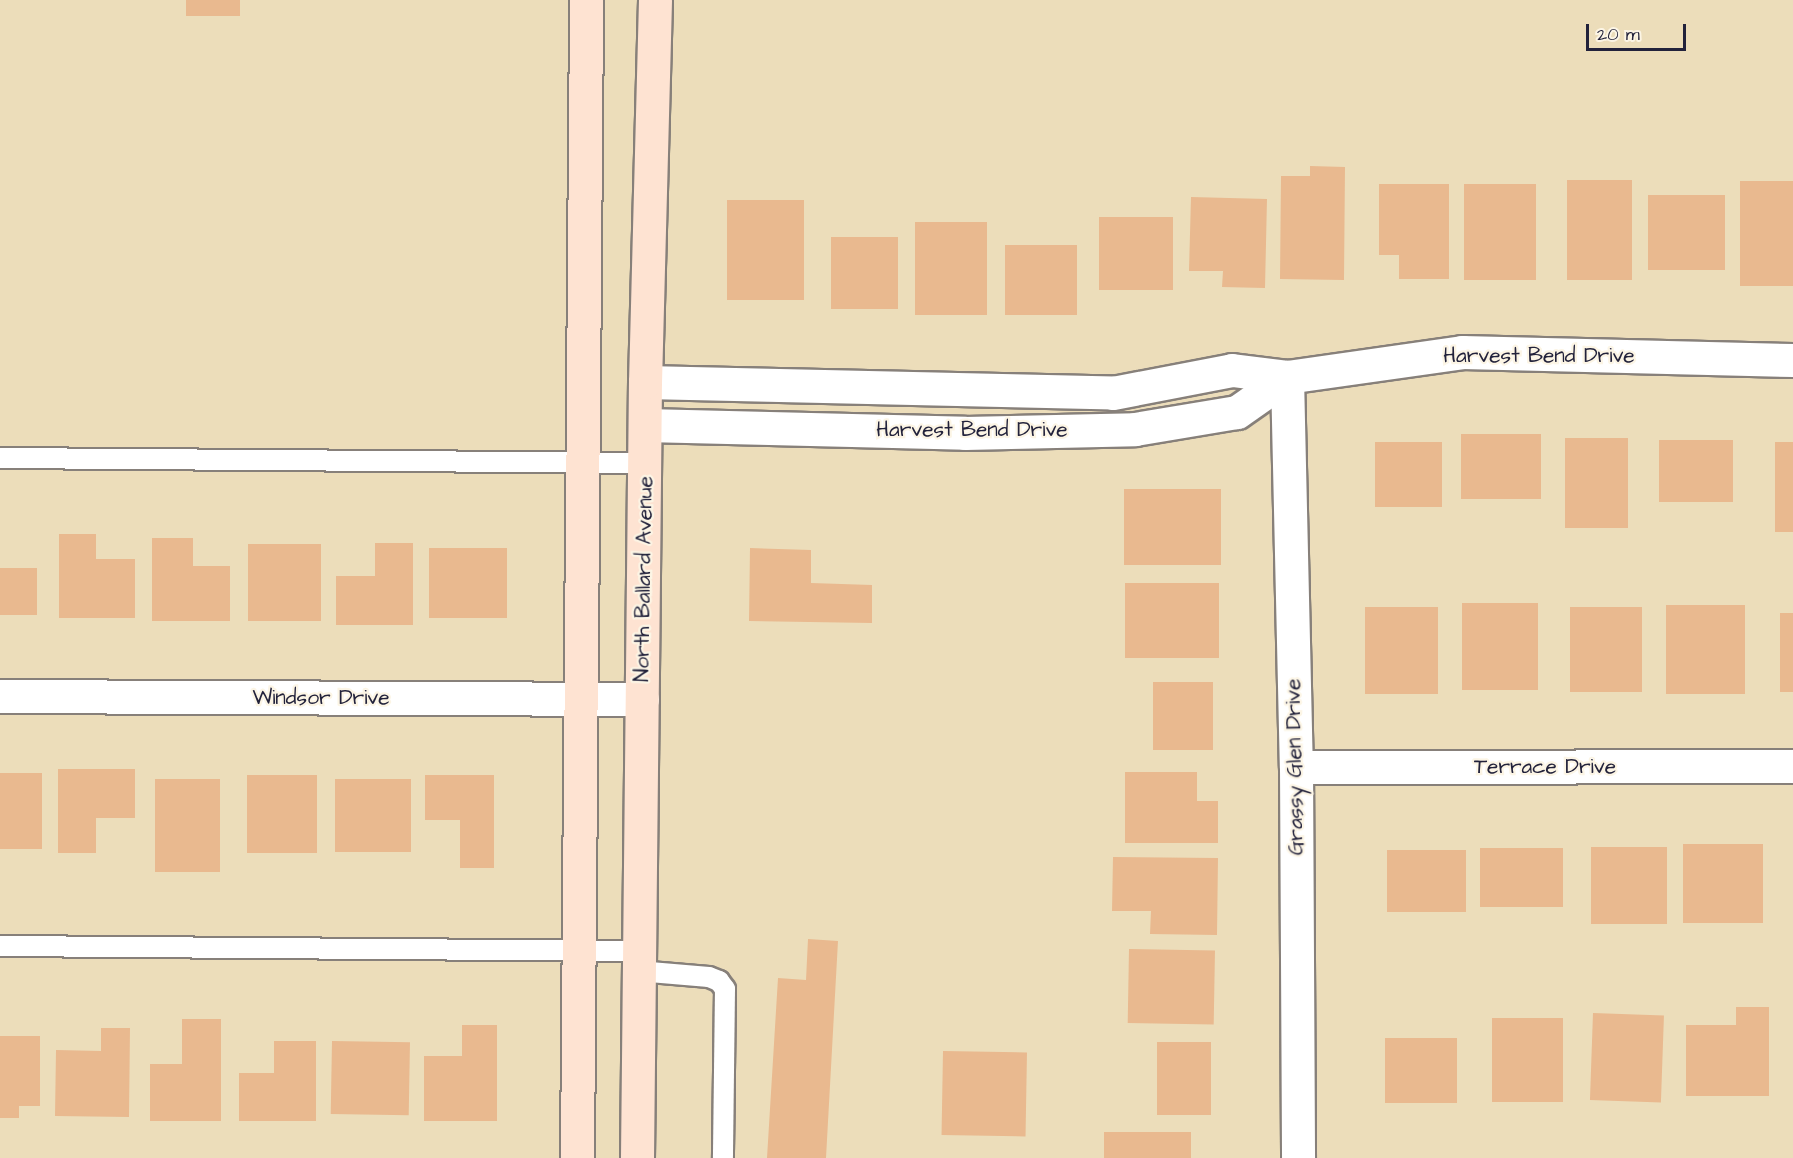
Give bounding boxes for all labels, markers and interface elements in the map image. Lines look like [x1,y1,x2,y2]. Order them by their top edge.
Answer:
scale bar [1589,12,1690,50]
text: 20 m [1597,22,1640,47]
street label: Harvest Bend Drive [1443,343,1635,369]
street label: Harvest Bend Drive [876,417,1068,443]
street label: North Ballard Avenue [630,476,658,682]
street label: Grassy Glen Drive [1281,679,1309,855]
street label: Windsor Drive [252,685,390,711]
street label: Terrace Drive [1474,754,1616,780]

